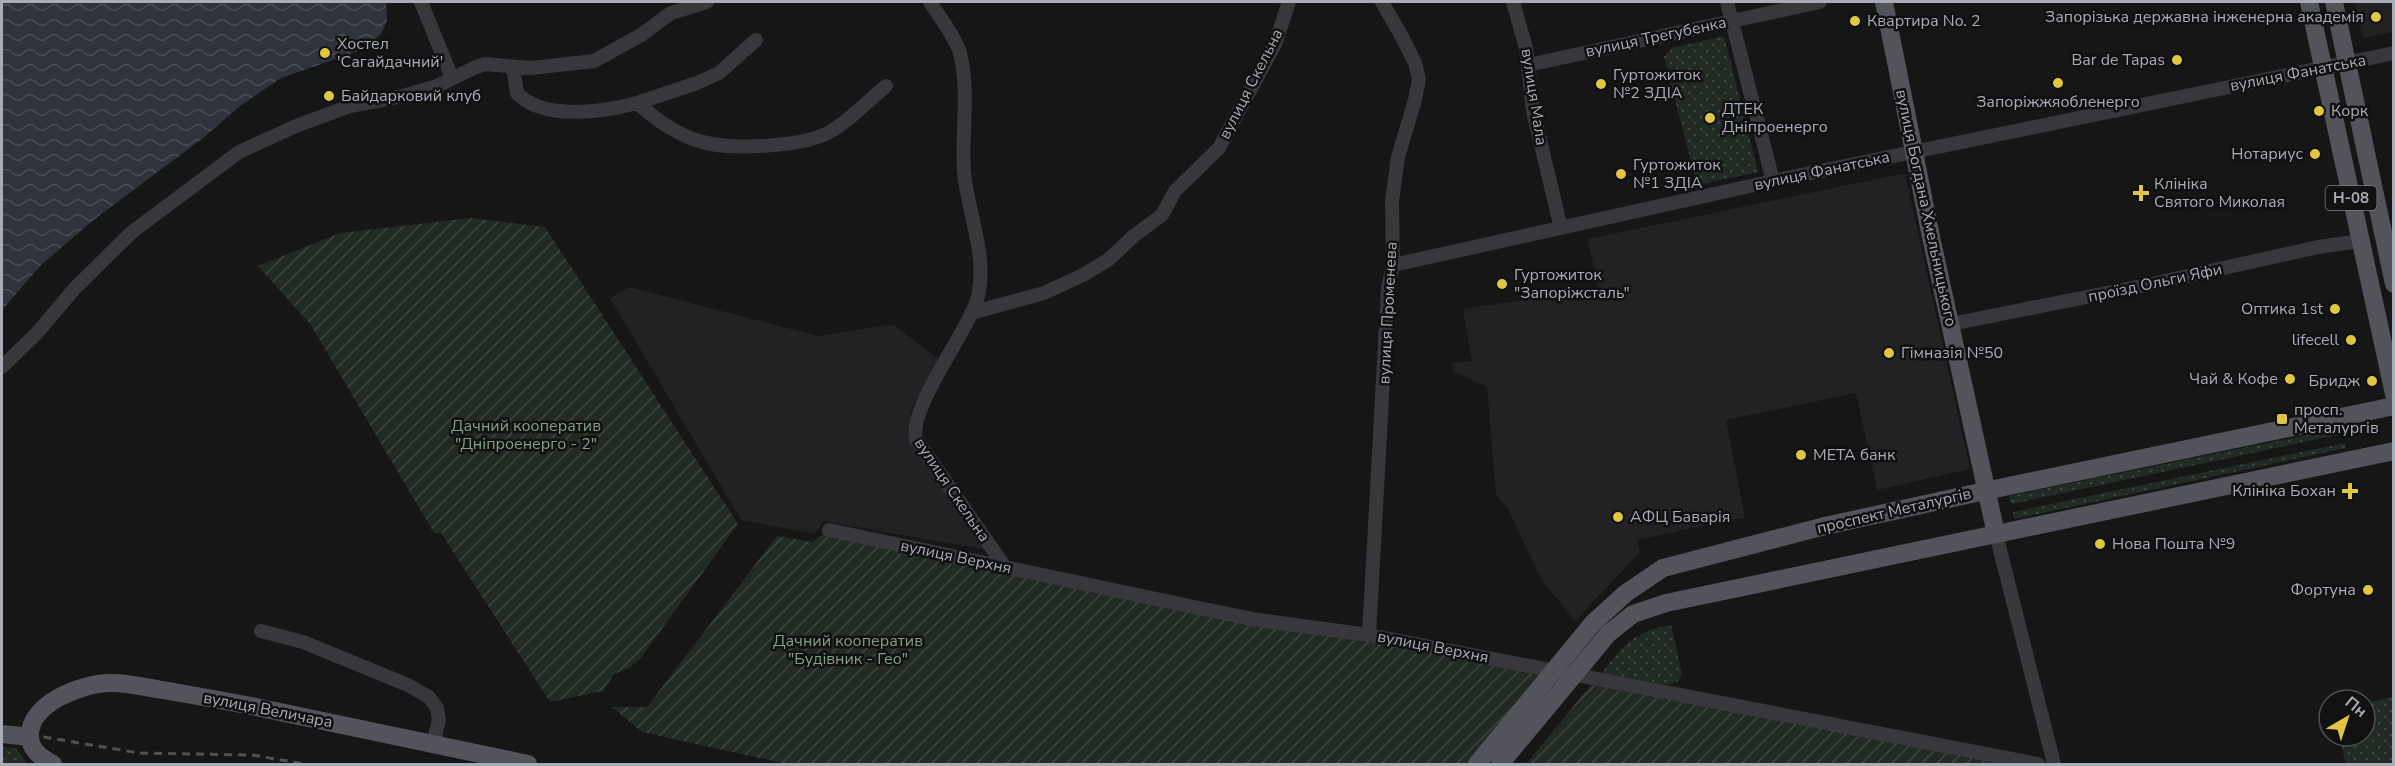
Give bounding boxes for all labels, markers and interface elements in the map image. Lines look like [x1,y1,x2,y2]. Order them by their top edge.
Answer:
place label: Запорізька державна інженерна академія [2045,6,2364,28]
place label: Квартира No. 2 [1867,10,1981,32]
marker: Запорізька державна інженерна академія [2369,10,2383,24]
street label: вулиця Трегубенка [1584,11,1728,63]
marker: Квартира No. 2 [1848,14,1862,28]
street label: вулиця Скельна [1214,25,1288,143]
place label: Хостел 'Сагайдачний' [337,33,443,73]
marker: Хостел 'Сагайдачний' [318,46,332,60]
street label: вулиця Мала [1516,47,1552,147]
place label: Bar de Tapas [2072,49,2165,71]
street label: вулиця Фанатська [2228,49,2368,97]
marker: Bar de Tapas [2170,53,2184,67]
place label: Гуртожиток №2 ЗДІА [1613,64,1701,104]
marker: Запоріжжяобленерго [2051,76,2065,90]
marker: Гуртожиток №2 ЗДІА [1594,77,1608,91]
place label: Байдарковий клуб [341,85,481,107]
street label: вулиця Богдана Хмельницького [1890,87,1962,329]
marker: Байдарковий клуб [322,89,336,103]
place label: Запоріжжяобленерго [1976,91,2140,113]
place label: ДТЕК Дніпроенерго [1722,98,1828,138]
place label: Корк [2331,100,2369,122]
marker: Корк [2312,104,2326,118]
marker: ДТЕК Дніпроенерго [1703,111,1717,125]
place label: Нотариус [2231,143,2303,165]
street label: вулиця Фанатська [1752,146,1892,196]
marker: Нотариус [2308,147,2322,161]
place label: Гуртожиток №1 ЗДІА [1633,154,1721,194]
marker: Гуртожиток №1 ЗДІА [1614,167,1628,181]
place label: Клініка Святого Миколая [2154,173,2285,213]
marker: Клініка Святого Миколая [2132,184,2150,202]
road number: Н-08 [2326,186,2376,210]
street label: вулиця Променева [1373,241,1403,385]
street label: проїзд Ольги Яфи [2086,258,2224,308]
place label: Гуртожиток "Запоріжсталь" [1514,264,1630,304]
marker: Гуртожиток "Запоріжсталь" [1495,277,1509,291]
place label: Оптика 1st [2241,298,2323,320]
marker: Оптика 1st [2328,302,2342,316]
place label: lifecell [2292,329,2339,351]
marker: lifecell [2344,333,2358,347]
place label: Гімназія №50 [1901,342,2003,364]
marker: Гімназія №50 [1882,346,1896,360]
place label: Чай & Кофе [2189,368,2278,390]
place label: Бридж [2309,370,2360,392]
marker: Чай & Кофе [2283,372,2297,386]
marker: Бридж [2365,374,2379,388]
place label: просп. Металургів [2294,399,2379,439]
marker: просп. Металургів [2275,412,2289,426]
park label: Дачний кооператив "Дніпроенерго - 2" [451,415,601,455]
street label: вулиця Скельна [909,434,995,546]
place label: МЕТА банк [1813,444,1896,466]
marker: МЕТА банк [1794,448,1808,462]
place label: Клініка Бохан [2232,480,2336,502]
street label: проспект Металургів [1815,482,1974,539]
marker: Клініка Бохан [2341,482,2359,500]
place label: АФЦ Баварiя [1630,506,1730,528]
marker: АФЦ Баварiя [1611,510,1625,524]
place label: Нова Пошта №9 [2112,533,2235,555]
street label: вулиця Верхня [899,535,1013,579]
marker: Нова Пошта №9 [2093,537,2107,551]
place label: Фортуна [2290,579,2356,601]
marker: Фортуна [2361,583,2375,597]
street label: вулиця Верхня [1375,625,1491,669]
park label: Дачний кооператив "Будівник - Гео" [773,630,923,670]
street label: вулиця Величара [202,687,334,733]
north arrow [2317,688,2377,748]
text: Пн [2340,692,2371,723]

